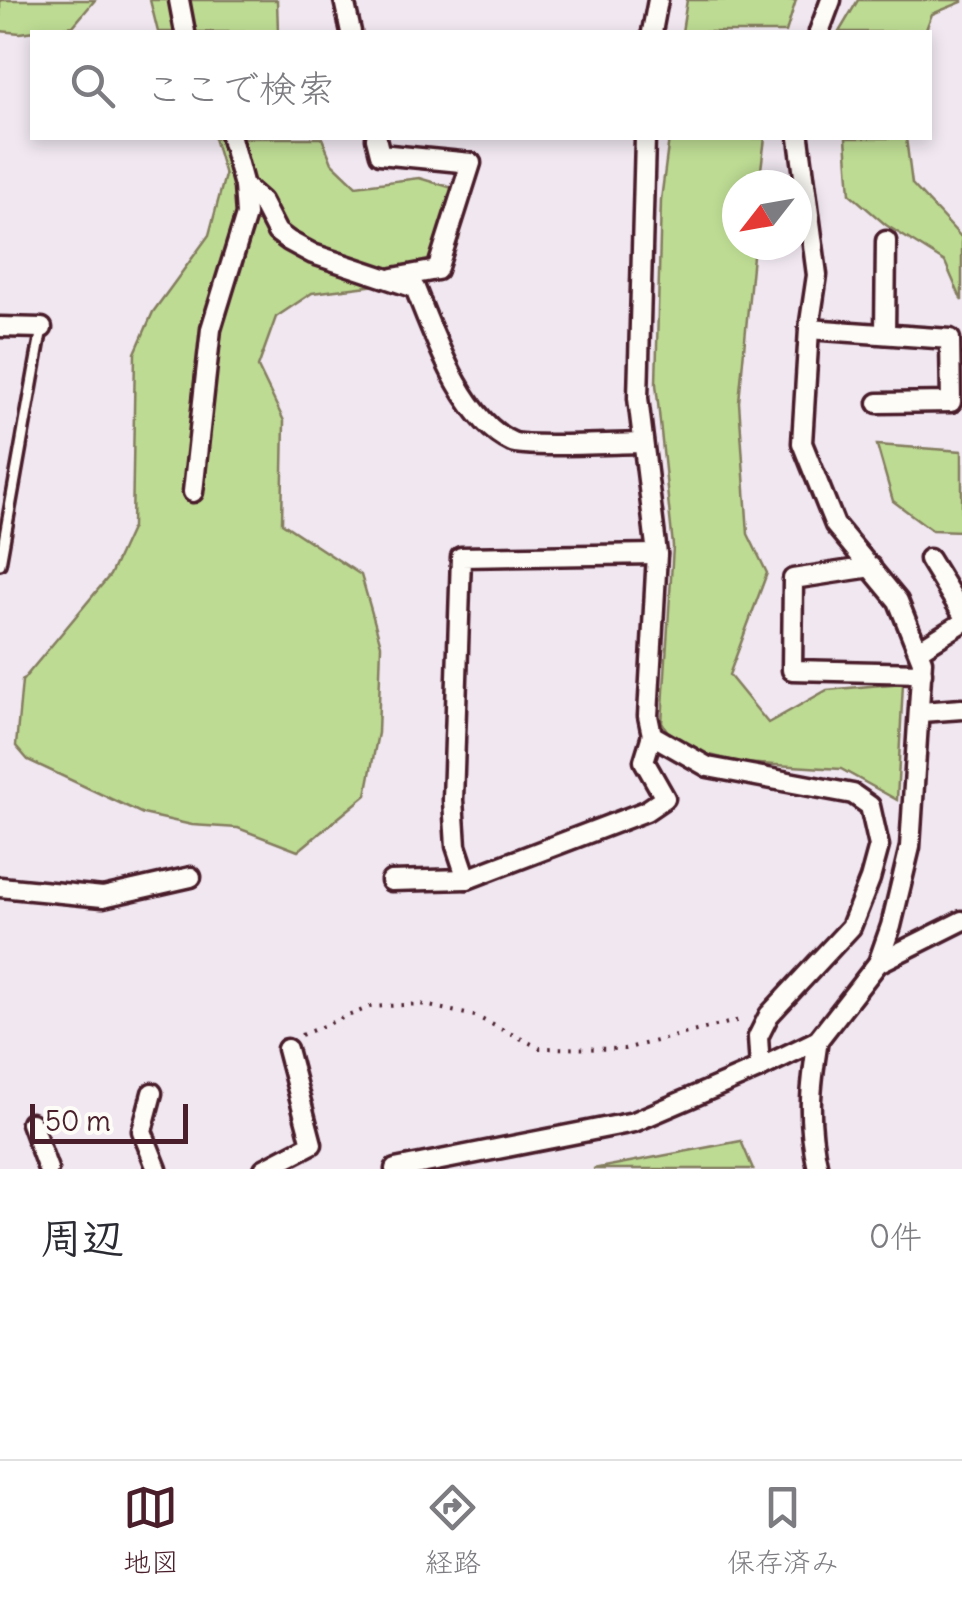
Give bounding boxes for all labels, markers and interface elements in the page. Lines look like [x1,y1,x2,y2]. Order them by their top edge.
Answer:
search box [30,30,932,140]
icon: search [65,58,120,113]
text: ここで検索 [145,65,335,112]
north arrow [722,170,812,260]
scale bar [30,1099,188,1144]
text: 50 m [45,1103,111,1139]
text: 周辺 [40,1212,124,1264]
text: 0件 [869,1216,922,1257]
tab: 地図 [123,1480,179,1580]
tab: 経路 [425,1480,481,1580]
tab: 保存済み [727,1480,839,1580]

